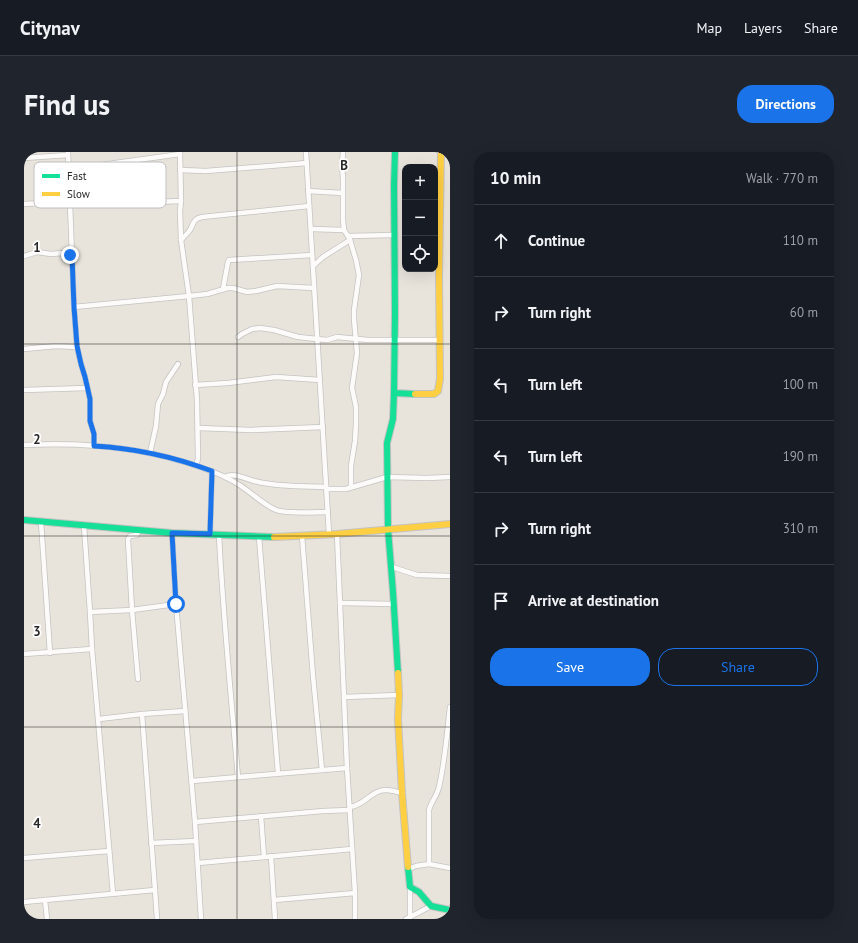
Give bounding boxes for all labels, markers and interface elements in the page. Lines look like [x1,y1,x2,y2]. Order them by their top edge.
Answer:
text: Citynav [20,16,80,40]
text: Map [696,19,722,37]
text: Layers [744,19,782,37]
text: Share [804,19,838,37]
button: Directions [737,85,834,123]
text: Find us [24,86,110,123]
text: B [340,157,348,174]
legend [34,162,166,208]
map controls [402,164,438,272]
button: + [402,164,438,200]
text: 10 min [490,167,541,189]
text: Fast [67,169,87,183]
text: Walk · 770 m [746,170,818,187]
text: Slow [67,187,90,201]
button: − [402,200,438,236]
icon: ahead [490,230,512,252]
text: Continue [528,231,585,250]
text: 110 m [783,232,818,249]
button: locate [402,236,438,272]
text: 1 [33,239,41,256]
route end [61,246,79,264]
icon: right [490,302,512,324]
text: Turn right [528,303,591,322]
text: 60 m [790,304,818,321]
icon: left [490,374,512,396]
text: Turn left [528,375,582,394]
text: 100 m [783,376,818,393]
text: 2 [33,431,41,448]
icon: left [490,446,512,468]
text: Turn left [528,447,582,466]
text: 190 m [783,448,818,465]
icon: right [490,518,512,540]
text: Turn right [528,519,591,538]
text: 310 m [783,520,818,537]
icon: arrive [490,590,512,612]
text: Arrive at destination [528,591,659,610]
route start [167,595,185,613]
text: 3 [33,623,41,640]
button: Save [490,648,650,686]
button: Share [658,648,818,686]
text: 4 [33,815,41,832]

